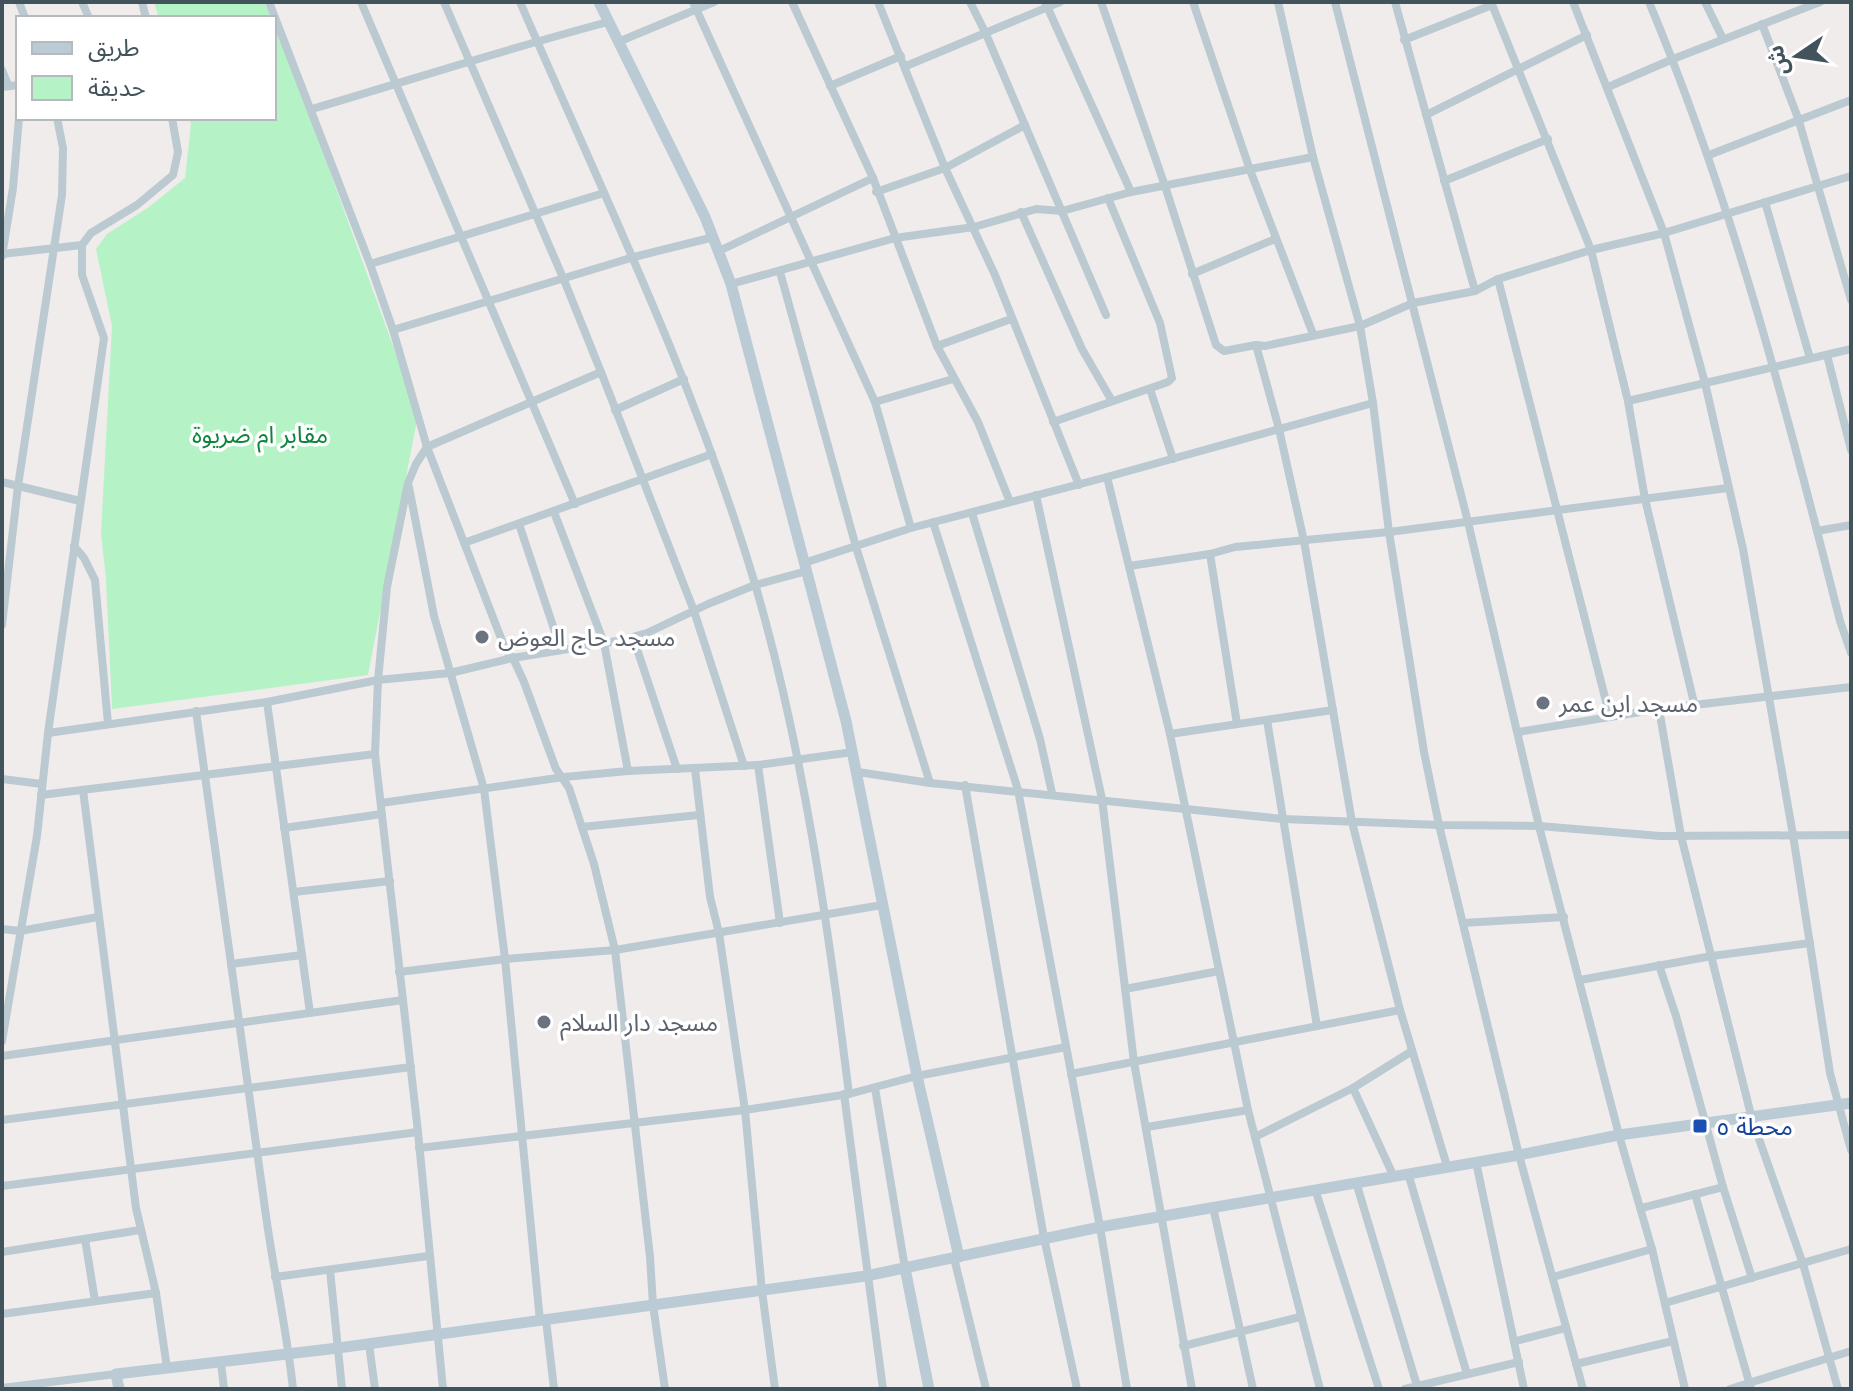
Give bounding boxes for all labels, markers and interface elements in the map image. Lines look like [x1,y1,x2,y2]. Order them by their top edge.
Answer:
legend [16,16,276,120]
north arrow [1757,16,1837,96]
text: طريق [88,31,140,64]
text: ش [1760,42,1796,79]
text: حديقة [88,71,146,104]
park label: مقابر ام ضريوة [192,418,328,453]
place label: مسجد حاج العوض [498,621,675,655]
marker: مسجد حاج العوض [473,628,491,646]
place label: مسجد ابن عمر [1558,687,1698,720]
marker: مسجد ابن عمر [1534,694,1552,712]
place label: مسجد دار السلام [560,1006,718,1041]
marker: مسجد دار السلام [535,1013,553,1031]
place label: محطة ٥ [1716,1110,1793,1143]
marker: محطة ٥ [1691,1117,1709,1135]

